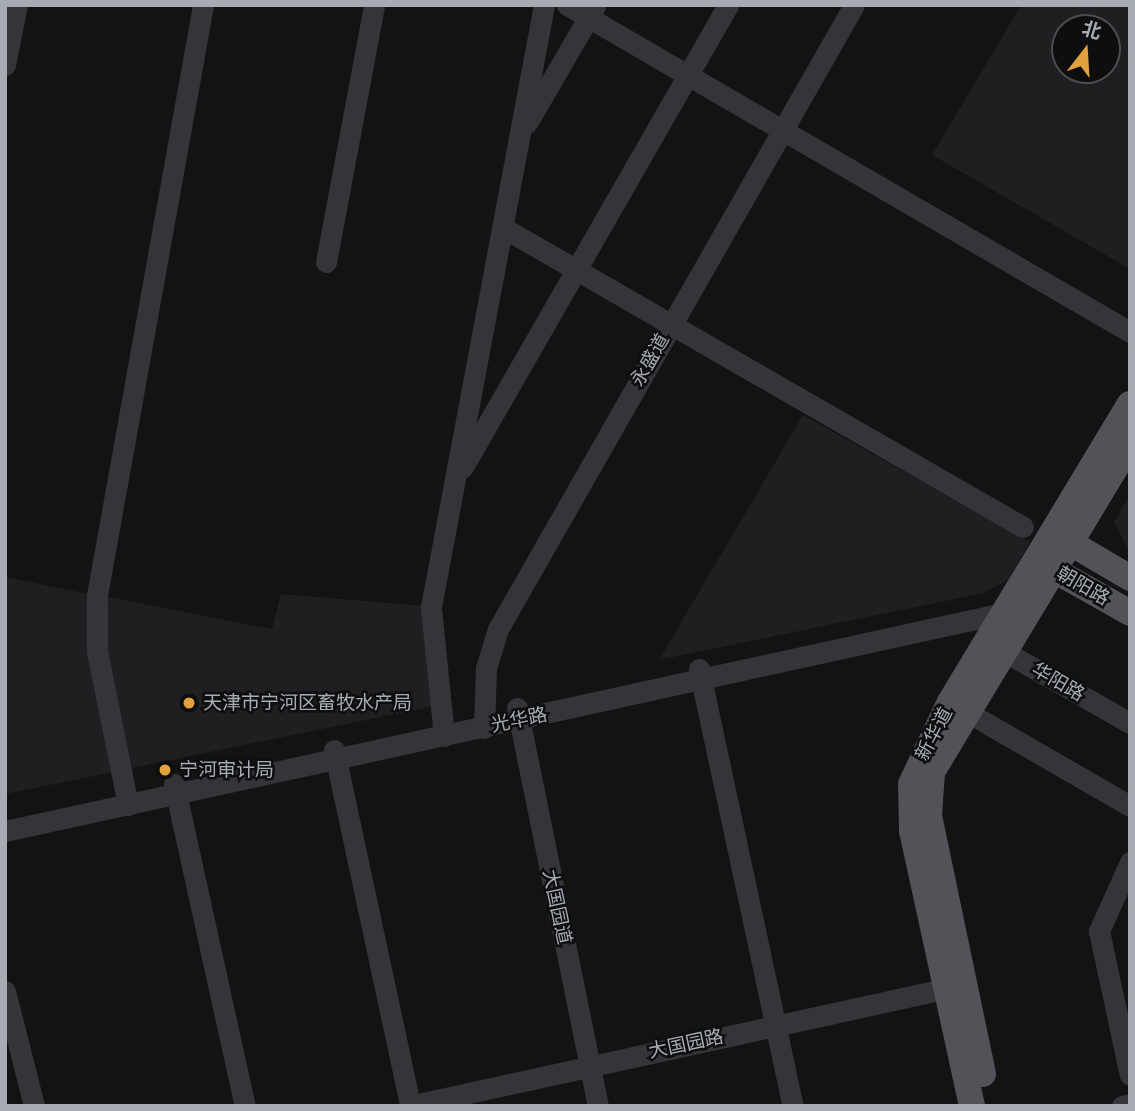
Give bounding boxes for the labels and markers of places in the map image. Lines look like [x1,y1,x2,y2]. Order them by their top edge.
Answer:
place label: 天津市宁河区畜牧水产局 [203,692,412,714]
marker: 天津市宁河区畜牧水产局 [181,695,197,711]
place label: 宁河审计局 [179,759,274,781]
marker: 宁河审计局 [157,762,173,778]

